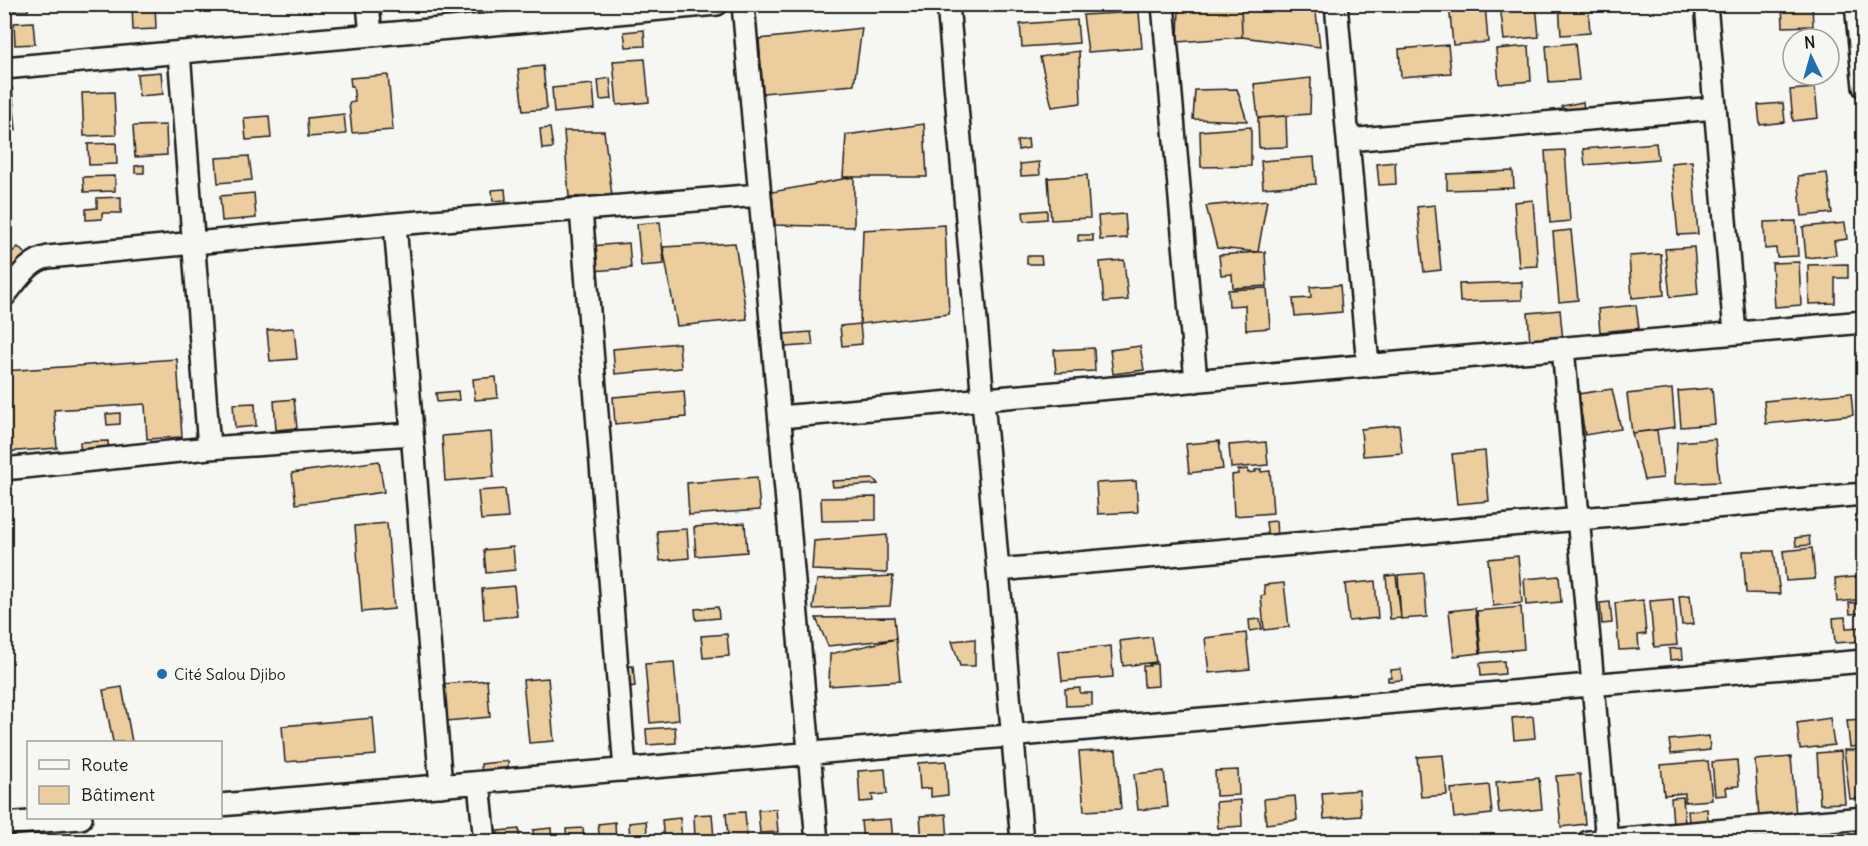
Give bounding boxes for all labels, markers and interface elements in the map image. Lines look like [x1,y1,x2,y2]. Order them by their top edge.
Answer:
north arrow [1781,27,1841,87]
text: N [1803,32,1816,53]
place label: Cité Salou Djibo [174,664,286,684]
marker: Cité Salou Djibo [155,667,169,681]
legend [27,741,222,819]
text: Route [81,753,129,776]
text: Bâtiment [81,783,155,806]

